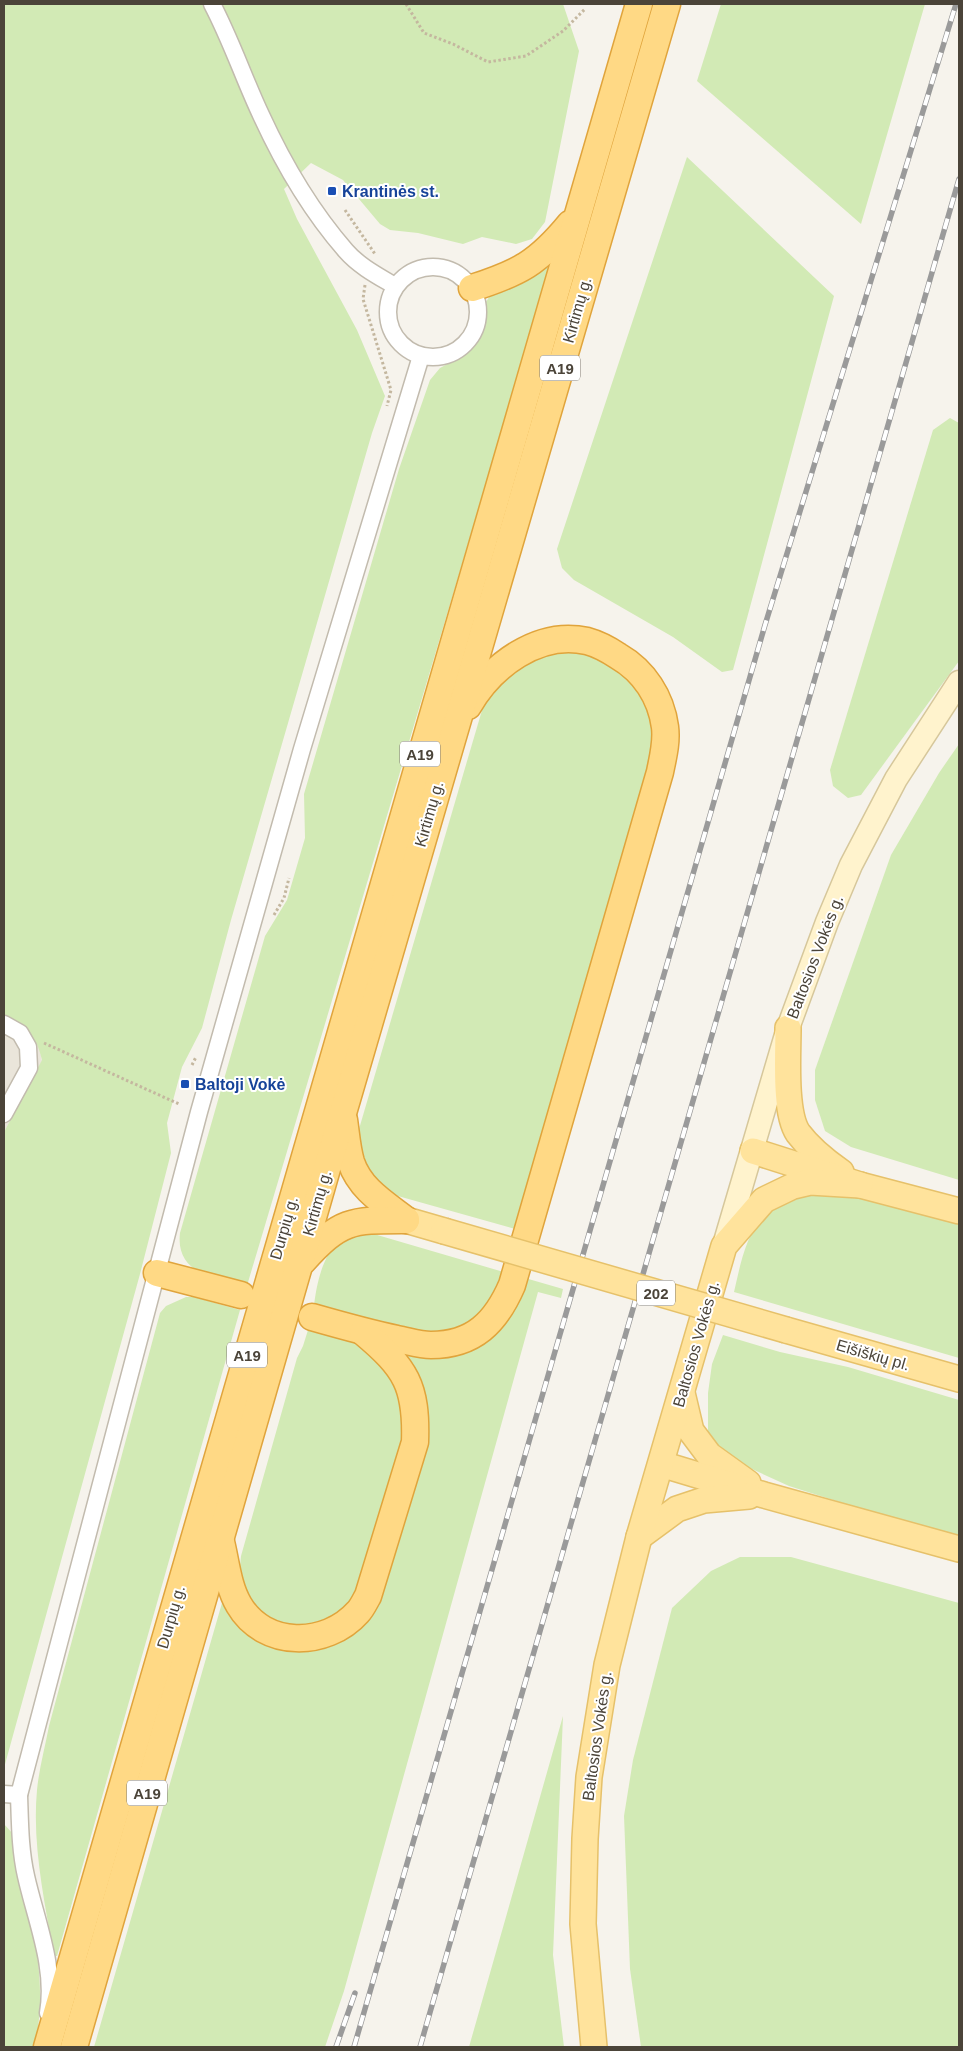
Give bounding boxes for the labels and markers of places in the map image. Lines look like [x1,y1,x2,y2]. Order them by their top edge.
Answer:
place label: Krantinės st. [342,183,439,200]
marker: Krantinės st. [326,185,338,197]
place label: Baltoji Vokė [195,1076,285,1093]
marker: Baltoji Vokė [179,1078,191,1090]

